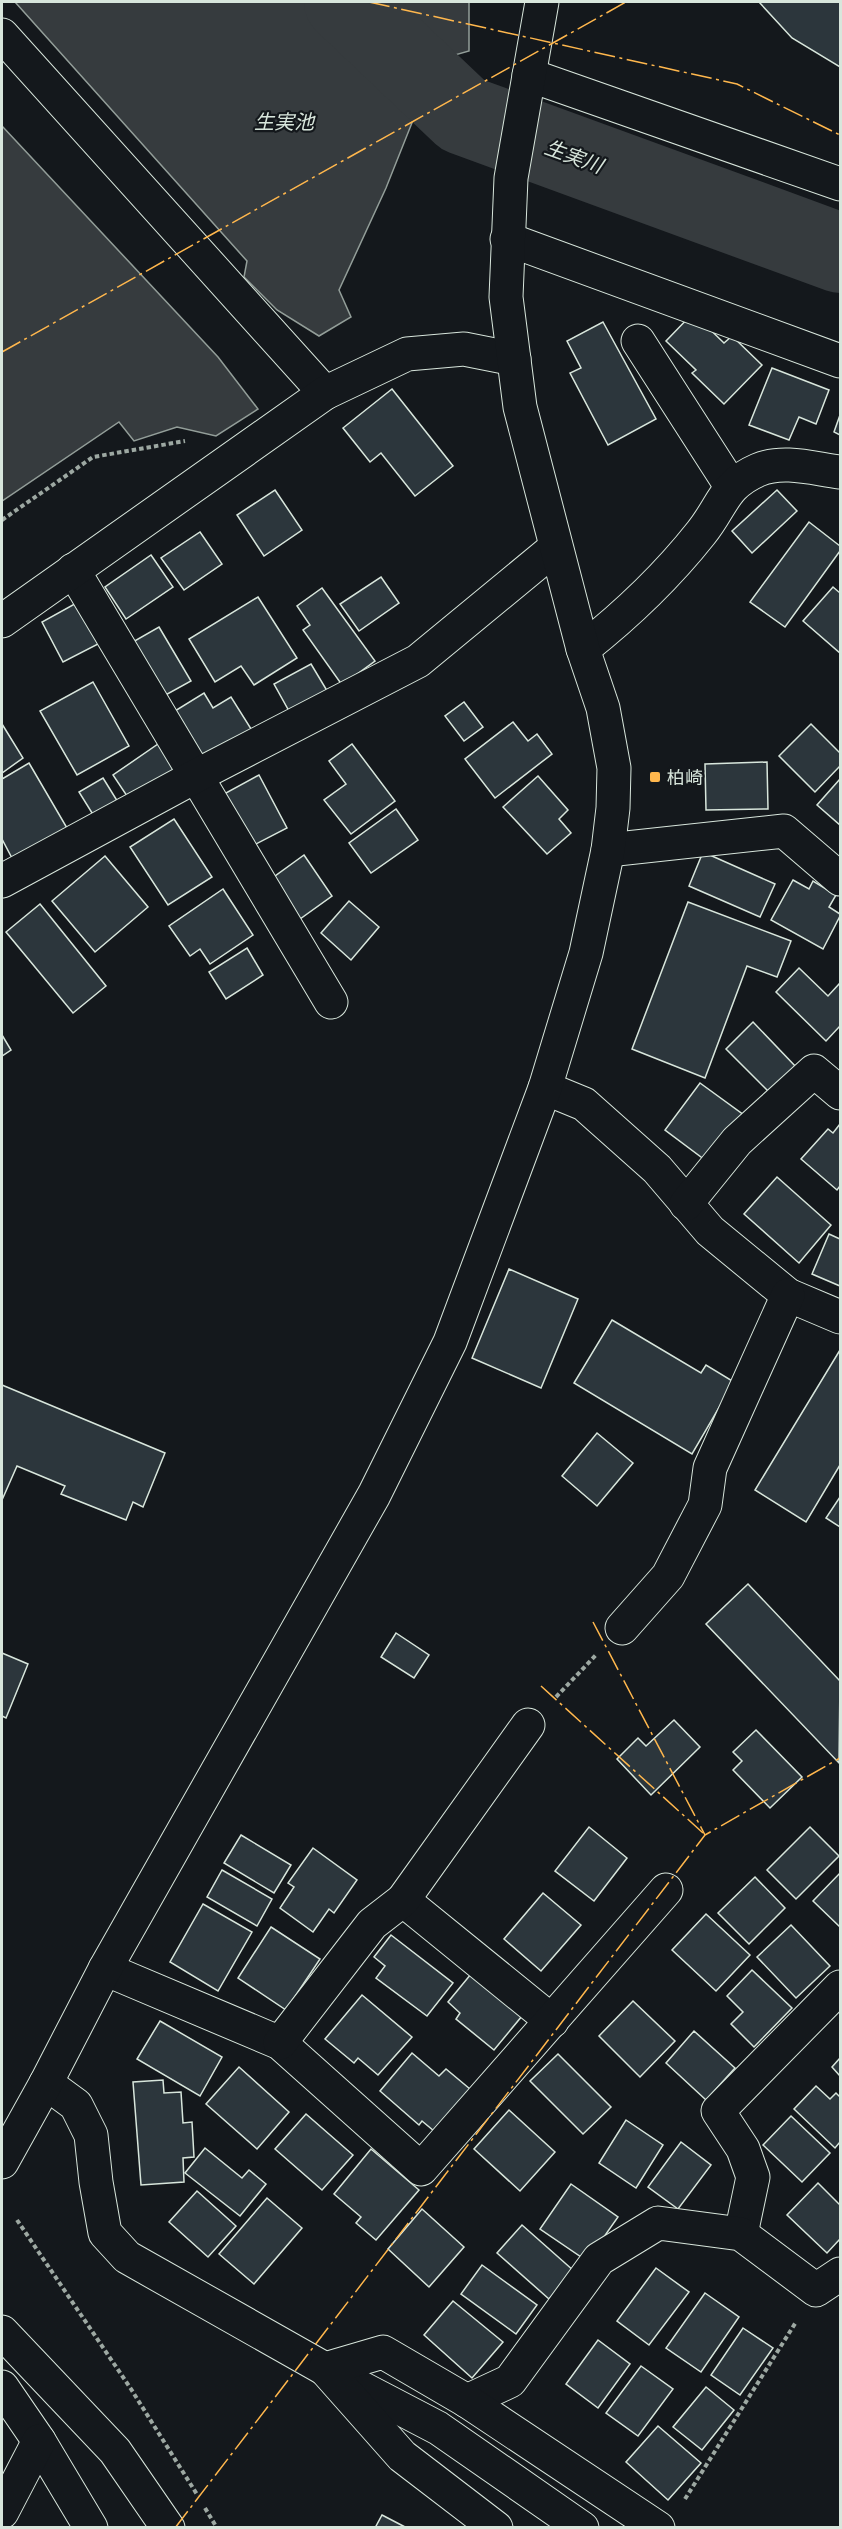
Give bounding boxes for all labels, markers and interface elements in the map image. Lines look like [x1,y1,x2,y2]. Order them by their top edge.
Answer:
water label: 生実池 [254,109,316,134]
water label: 生実川 [542,134,608,179]
place label: 柏崎 [667,766,703,789]
marker: 柏崎 [648,770,662,784]

